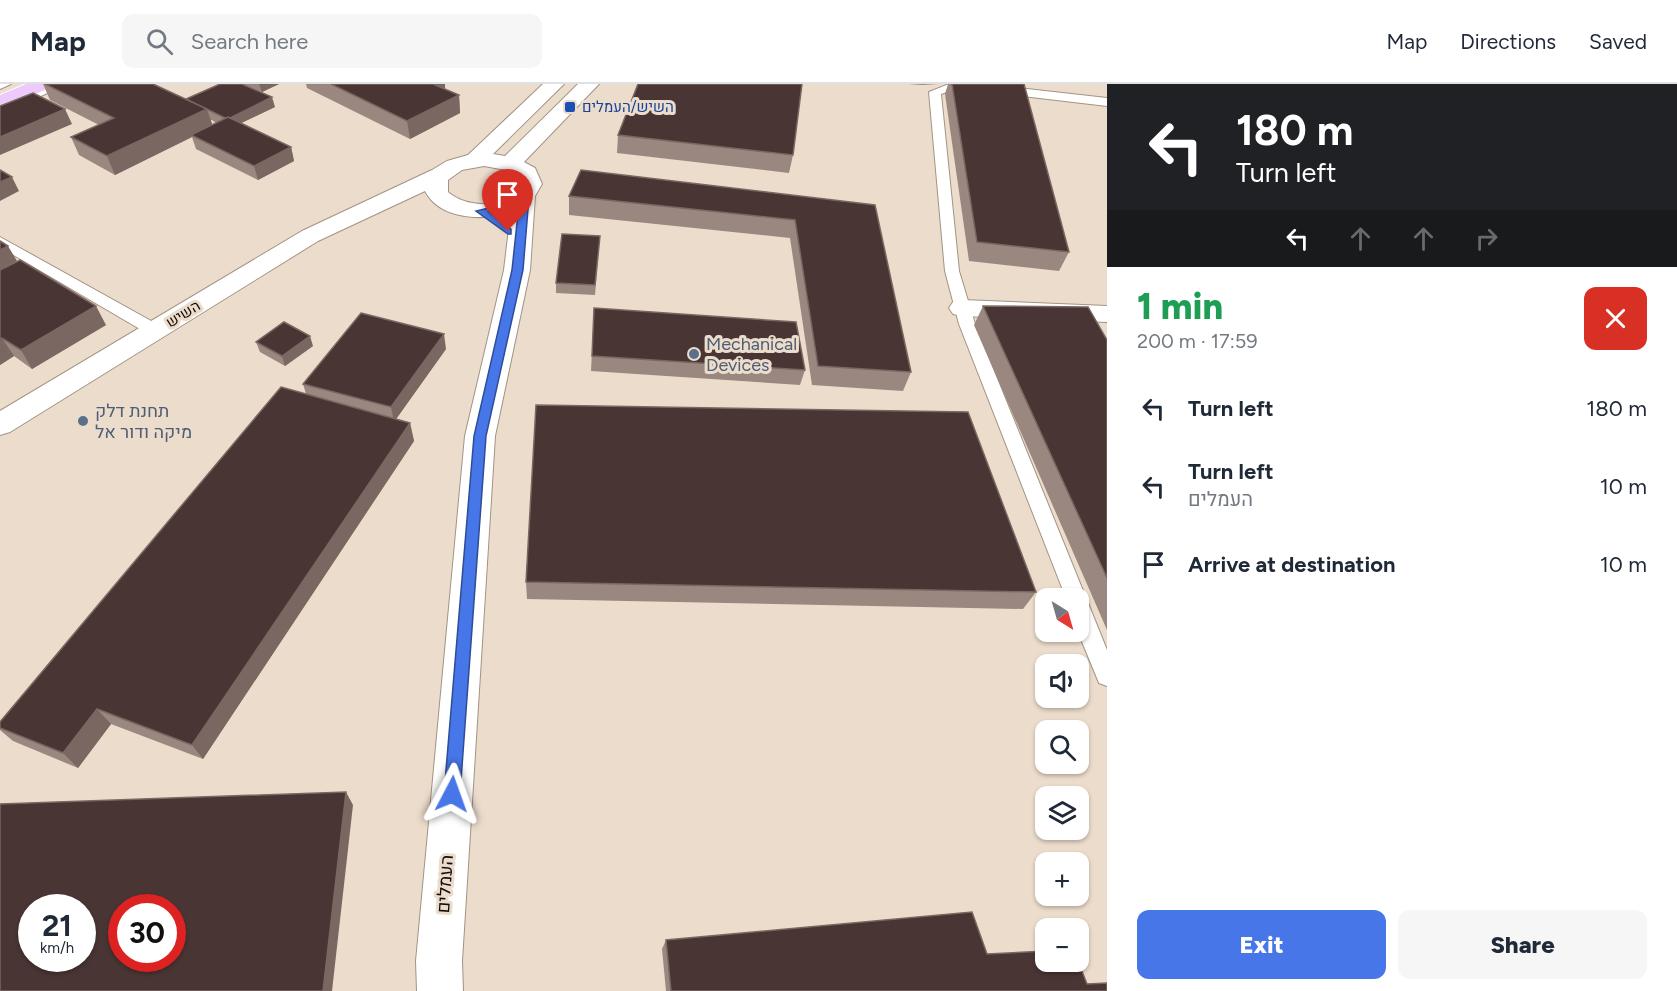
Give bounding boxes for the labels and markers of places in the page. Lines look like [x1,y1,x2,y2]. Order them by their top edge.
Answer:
place label: השיש/העמלים [582,98,674,116]
marker: השיש/העמלים [563,100,577,114]
pin [482,169,533,231]
place label: Mechanical Devices [706,333,797,376]
marker: Mechanical Devices [687,347,701,361]
place label: תחנת דלק מיקה ודור אל [95,400,192,443]
marker: תחנת דלק מיקה ודור אל [76,414,90,428]

